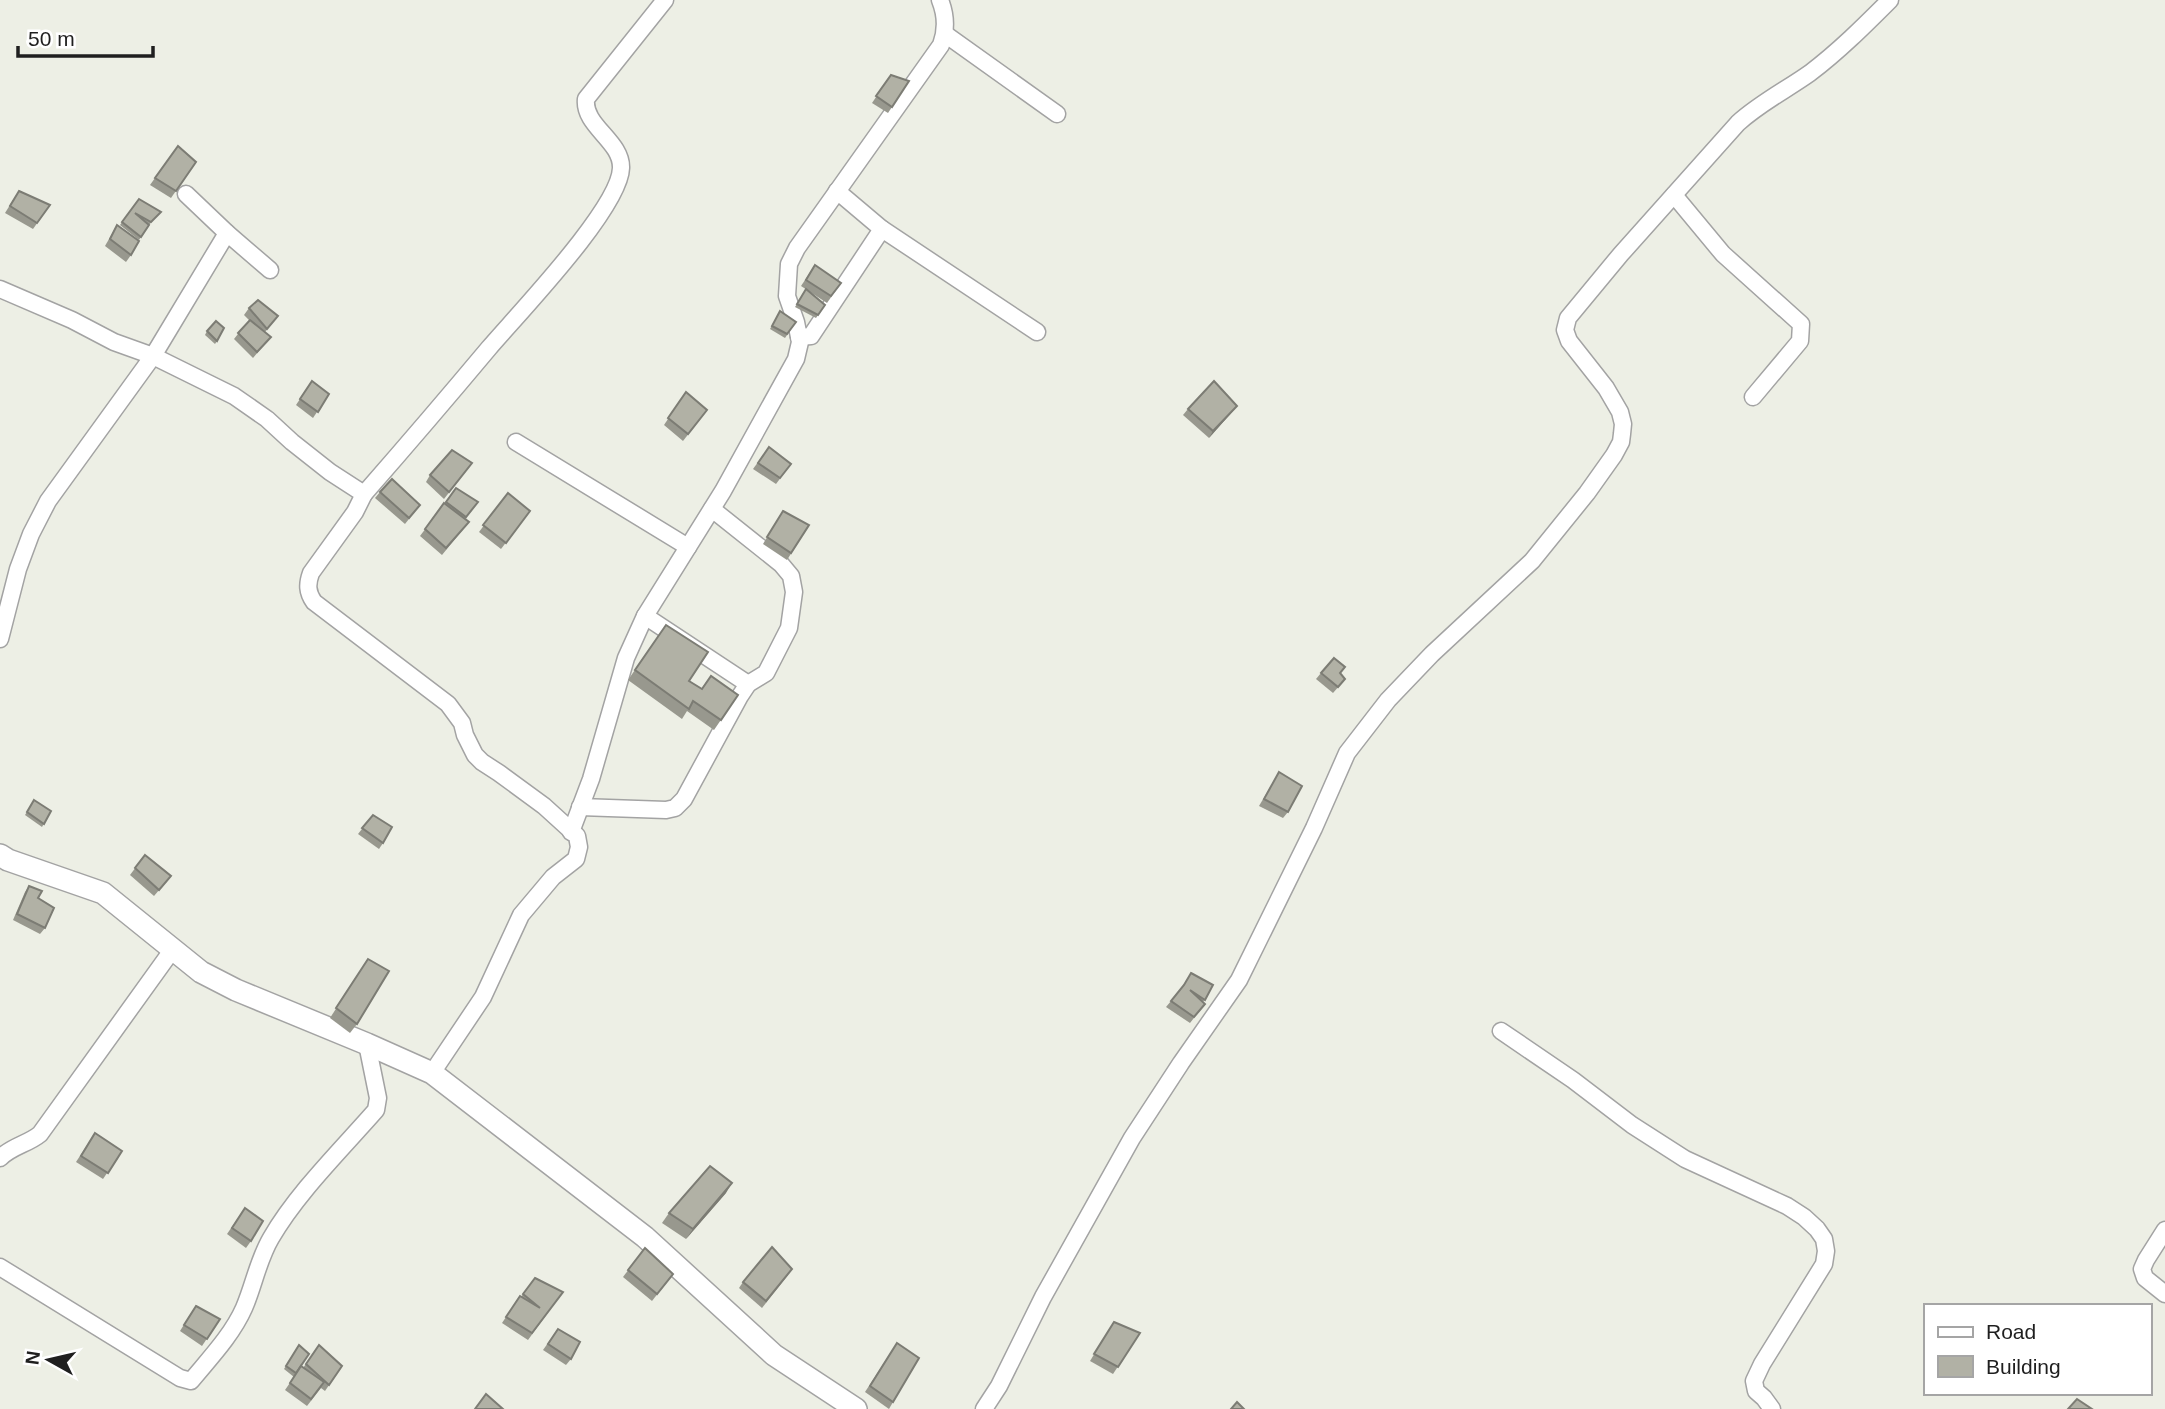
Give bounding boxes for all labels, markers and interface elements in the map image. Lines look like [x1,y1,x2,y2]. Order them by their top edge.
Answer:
scale bar [18,14,152,58]
text: 50 m [28,27,75,50]
legend [1924,1304,2151,1395]
text: Road [1986,1320,2036,1343]
north arrow [14,1325,84,1395]
text: N [21,1349,44,1366]
text: Building [1986,1355,2061,1378]

